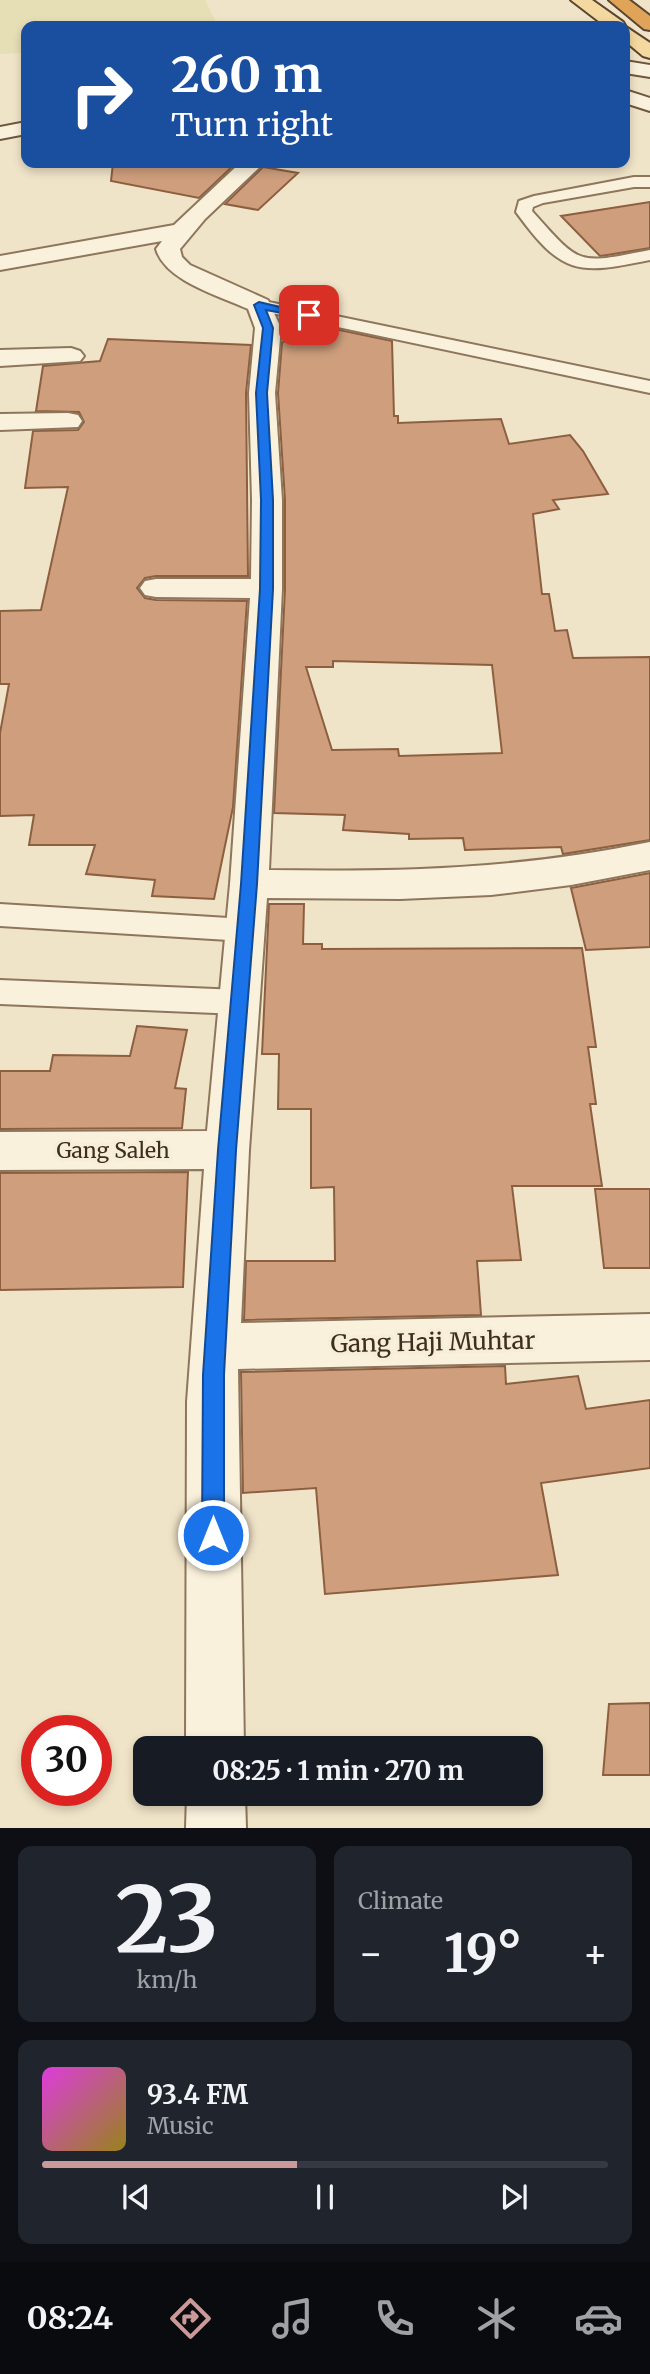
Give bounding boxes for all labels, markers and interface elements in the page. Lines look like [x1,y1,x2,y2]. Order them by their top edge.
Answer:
text: 260 m [171,44,322,105]
icon: right [56,49,147,140]
text: Turn right [171,105,333,145]
pin [279,285,339,345]
icon: arrive [290,296,328,334]
street label: Gang Saleh [56,1137,170,1164]
street label: Gang Haji Muhtar [330,1325,536,1359]
position arrow [176,1498,250,1572]
speed limit sign: 30 [21,1715,112,1806]
text: 08:25 · 1 min · 270 m [212,1754,464,1787]
text: 23 [115,1862,219,1977]
text: Climate [358,1886,443,1915]
text: 19° [444,1921,522,1986]
text: − [358,1930,383,1977]
text: + [583,1930,608,1977]
text: km/h [137,1965,197,1994]
text: 93.4 FM [147,2078,248,2111]
text: Music [147,2111,214,2140]
icon: previous [117,2178,155,2216]
icon: pause [306,2178,344,2216]
icon: next [495,2178,533,2216]
icon: directions [166,2294,215,2343]
icon: music [268,2294,317,2343]
icon: phone [370,2294,419,2343]
icon: climate [472,2294,521,2343]
icon: car [574,2294,623,2343]
text: 08:24 [27,2298,113,2338]

